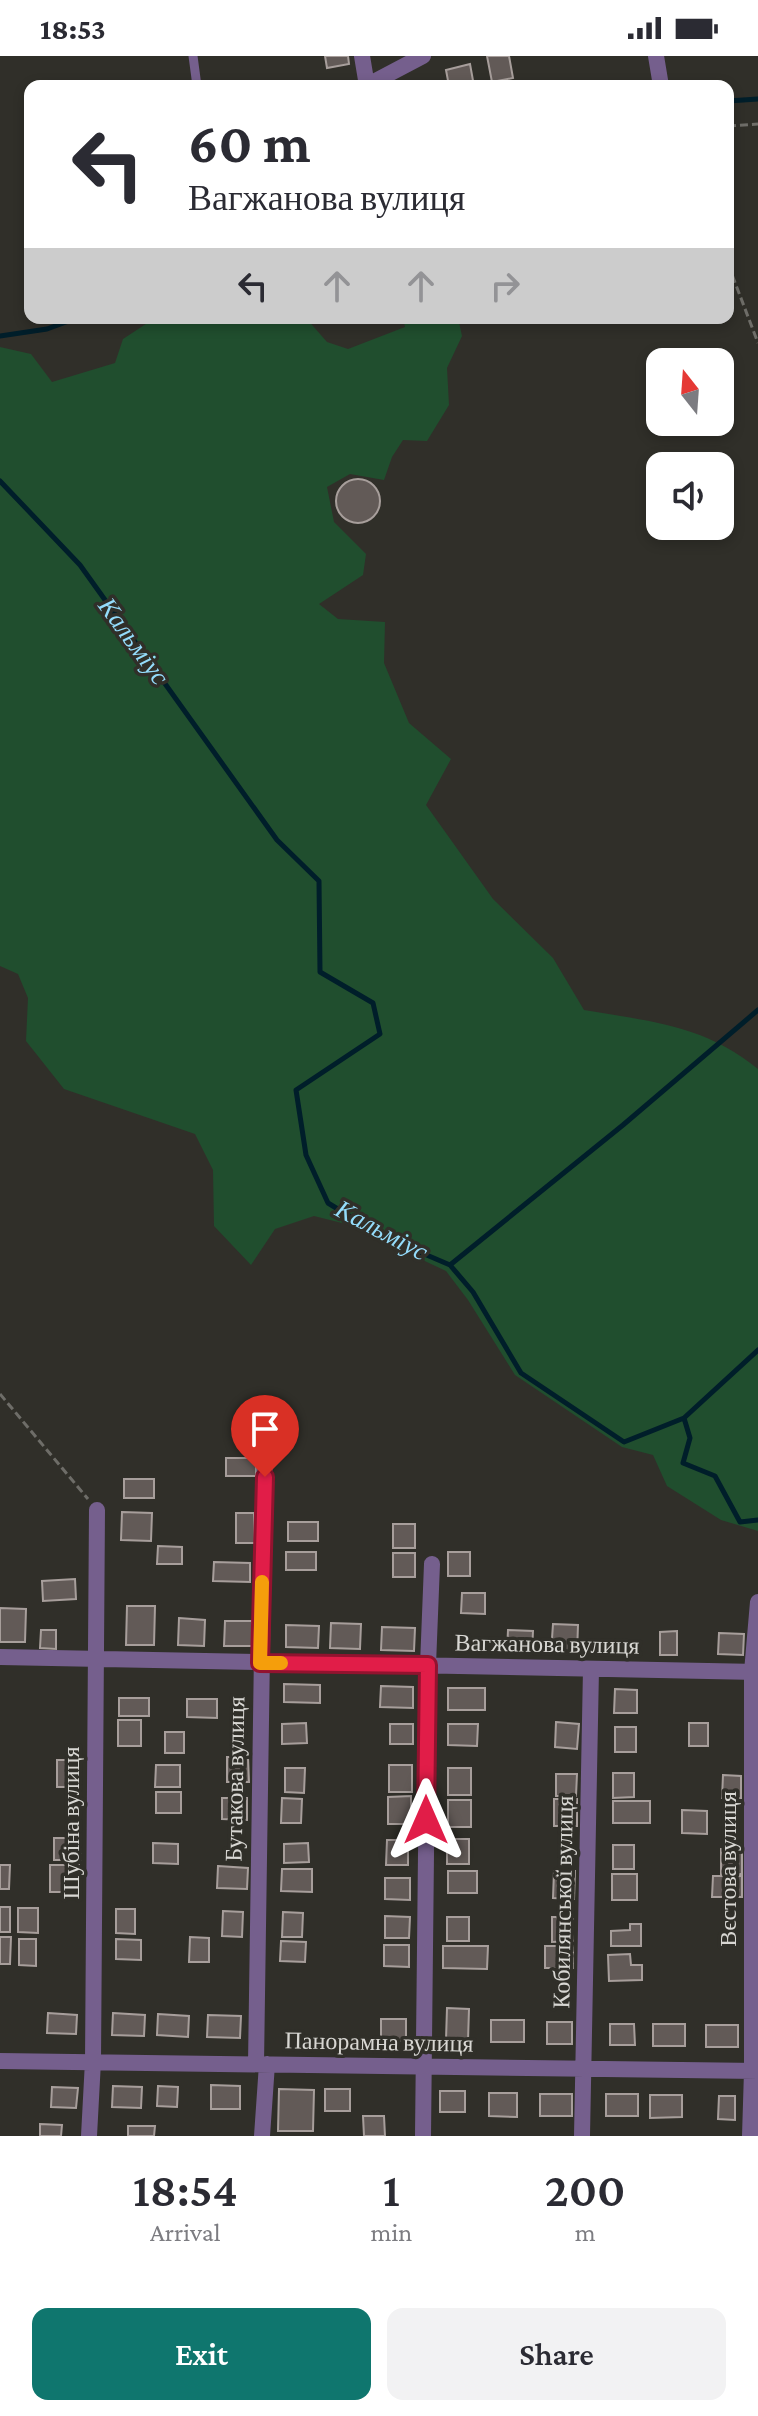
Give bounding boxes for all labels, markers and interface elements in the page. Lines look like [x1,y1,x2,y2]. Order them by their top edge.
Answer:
text: 18:53 [40,12,106,45]
icon: left [56,112,160,216]
text: 60 m [188,112,311,174]
text: Вагжанова вулиця [188,178,465,218]
icon: left [231,264,275,308]
icon: ahead [315,264,359,308]
icon: ahead [399,264,443,308]
icon: right [483,264,527,308]
north arrow [646,348,734,436]
map controls [646,348,734,540]
button: sound [646,452,734,540]
water label: Кальміус [92,591,175,691]
water label: Кальміус [330,1194,433,1267]
pin [231,1395,299,1477]
icon: arrive [243,1407,287,1451]
street label: Вагжанова вулиця [454,1628,640,1659]
street label: Бутакова вулиця [220,1696,249,1862]
street label: Шубіна вулиця [57,1747,84,1899]
position arrow [384,1778,468,1862]
street label: Вєстова вулиця [714,1791,741,1947]
street label: Кобилянської вулиця [547,1795,578,2009]
street label: Панорамна вулиця [284,2026,474,2057]
text: 18:54 [133,2163,238,2216]
text: 1 [383,2163,400,2216]
text: 200 [545,2163,625,2216]
text: Arrival [150,2218,221,2247]
text: min [371,2218,412,2247]
text: m [575,2218,596,2247]
button: Exit [32,2308,371,2400]
button: Share [387,2308,726,2400]

